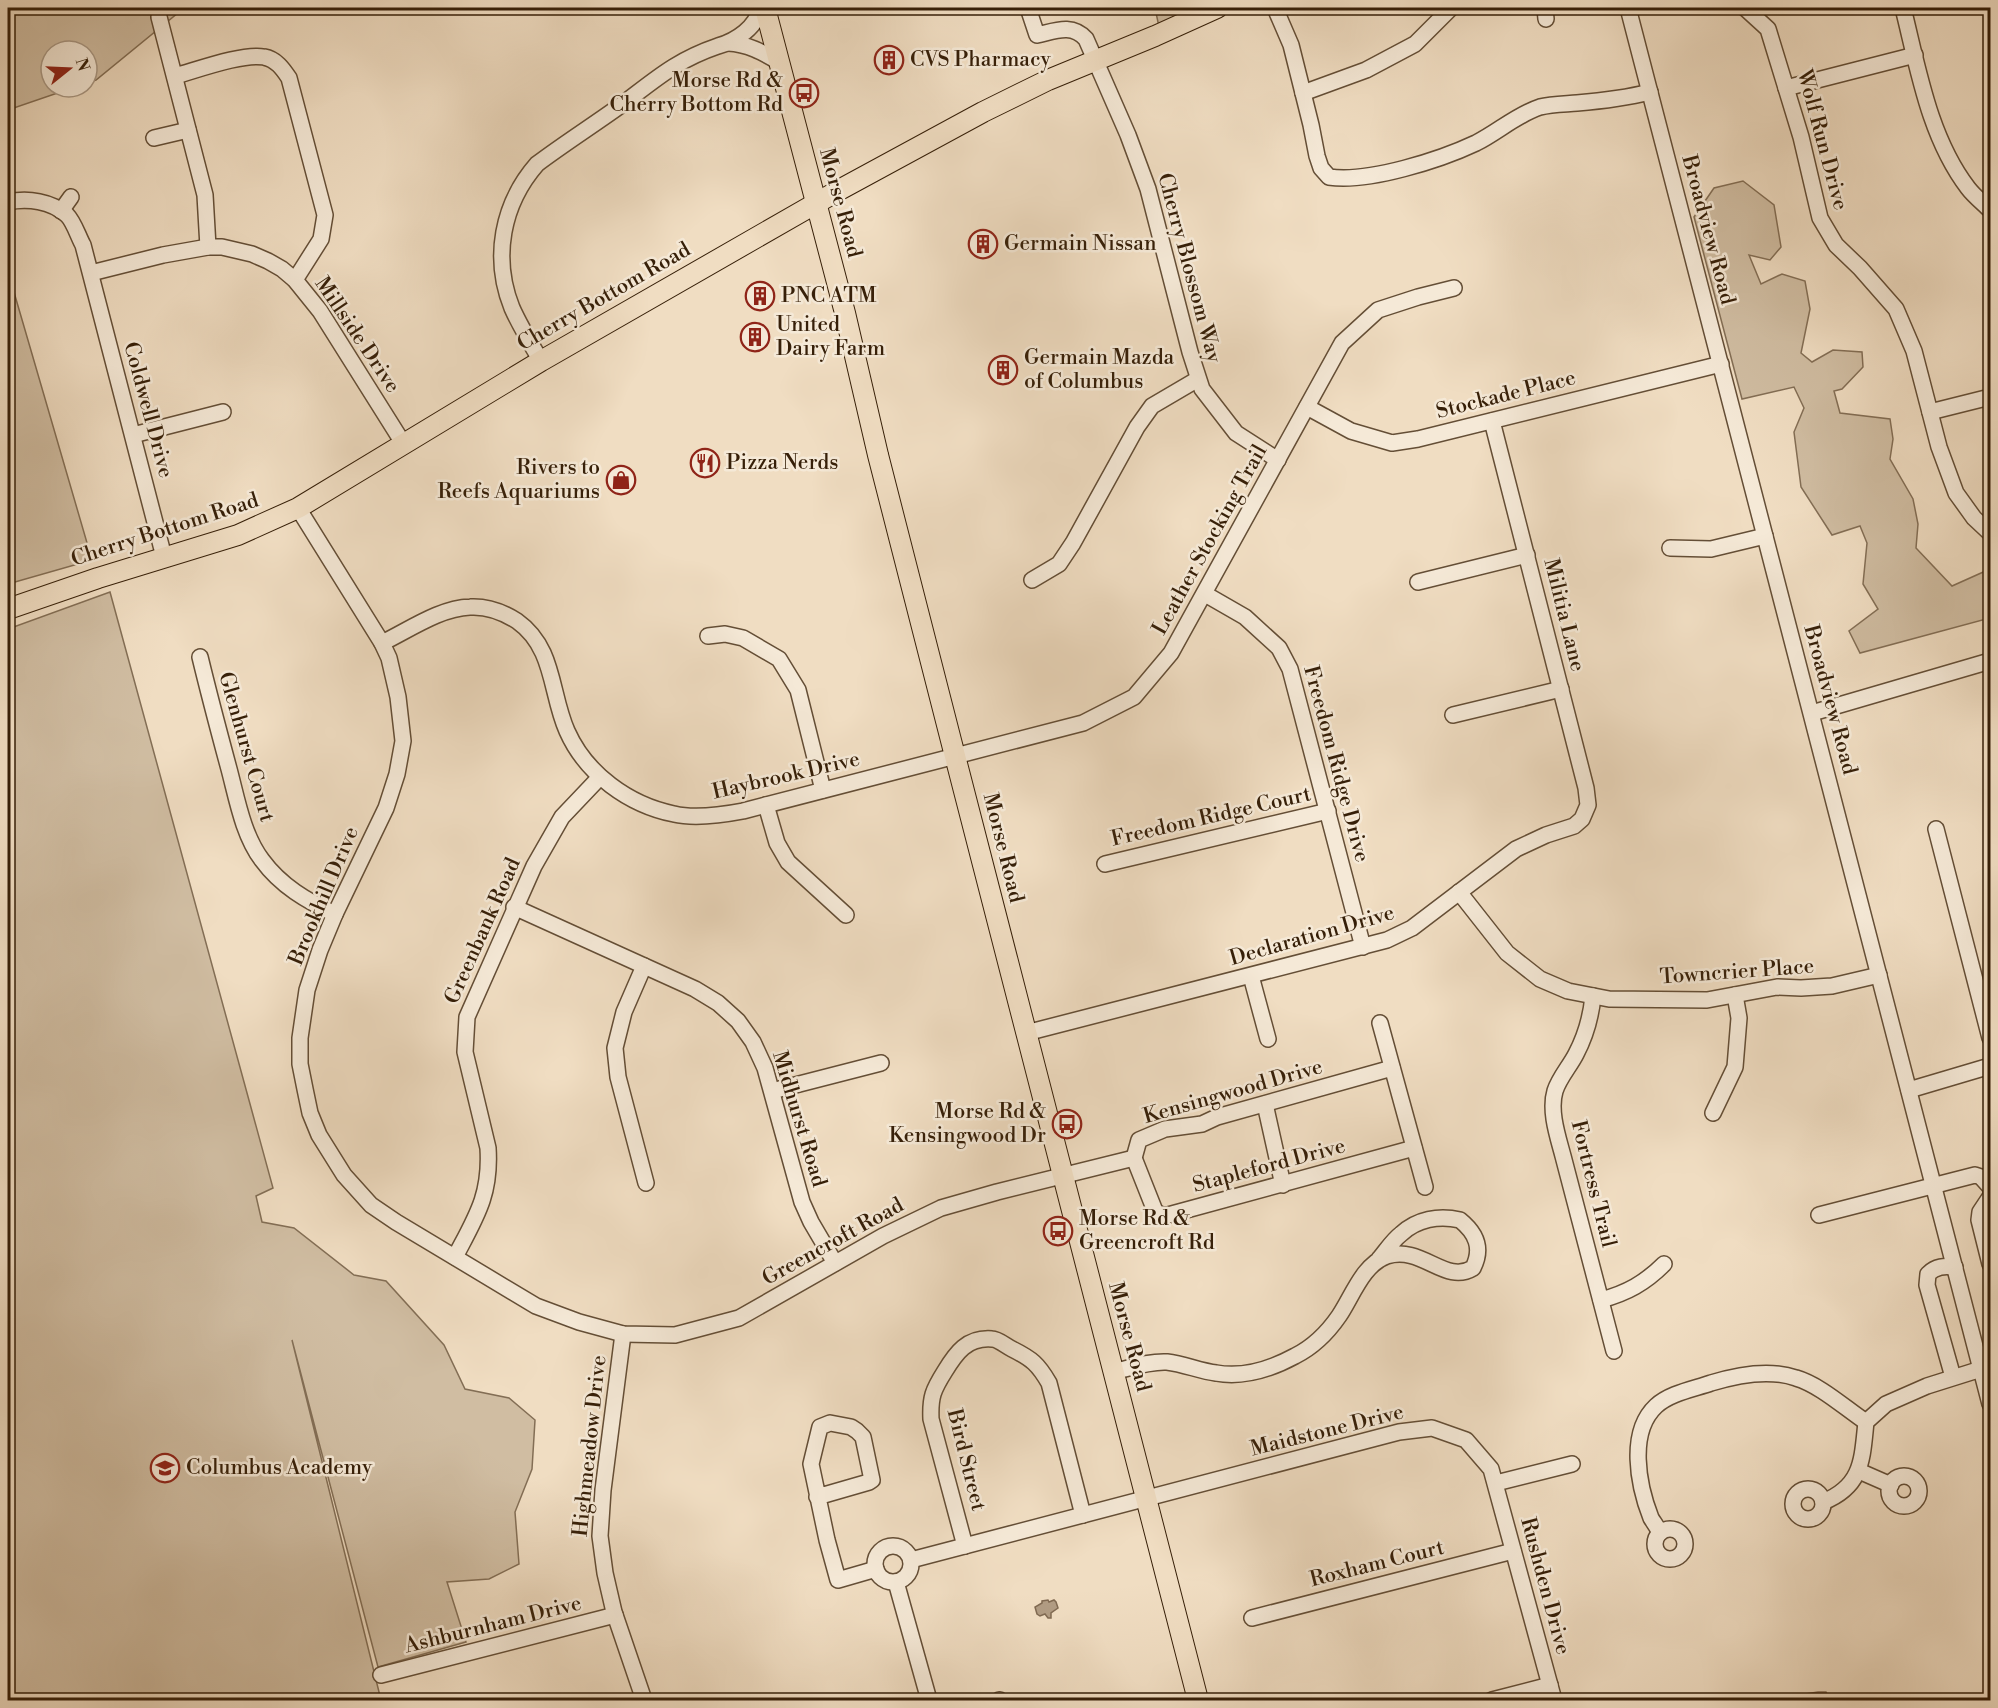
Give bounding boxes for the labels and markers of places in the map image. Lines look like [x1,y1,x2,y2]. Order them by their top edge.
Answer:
building icon: CVS Pharmacy [873,44,905,76]
place label: CVS Pharmacy [910,47,1052,73]
place label: Morse Rd & Cherry Bottom Rd [610,68,783,118]
bus stop icon: Morse Rd & Cherry Bottom Rd [788,77,820,109]
building icon: Germain Nissan [967,228,999,260]
place label: Germain Nissan [1004,231,1157,257]
building icon: PNC ATM [744,280,776,312]
place label: PNC ATM [781,283,877,309]
place label: United Dairy Farm [776,312,885,362]
building icon: United Dairy Farm [739,321,771,353]
place label: Germain Mazda of Columbus [1024,345,1175,395]
building icon: Germain Mazda of Columbus [987,354,1019,386]
restaurant icon: Pizza Nerds [689,447,721,479]
place label: Pizza Nerds [726,450,838,476]
place label: Rivers to Reefs Aquariums [438,455,600,505]
shop icon: Rivers to Reefs Aquariums [605,464,637,496]
place label: Morse Rd & Kensingwood Dr [889,1099,1046,1149]
bus stop icon: Morse Rd & Kensingwood Dr [1051,1108,1083,1140]
place label: Morse Rd & Greencroft Rd [1079,1206,1215,1256]
bus stop icon: Morse Rd & Greencroft Rd [1042,1215,1074,1247]
school or university icon: Columbus Academy [149,1452,181,1484]
place label: Columbus Academy [186,1455,373,1481]

